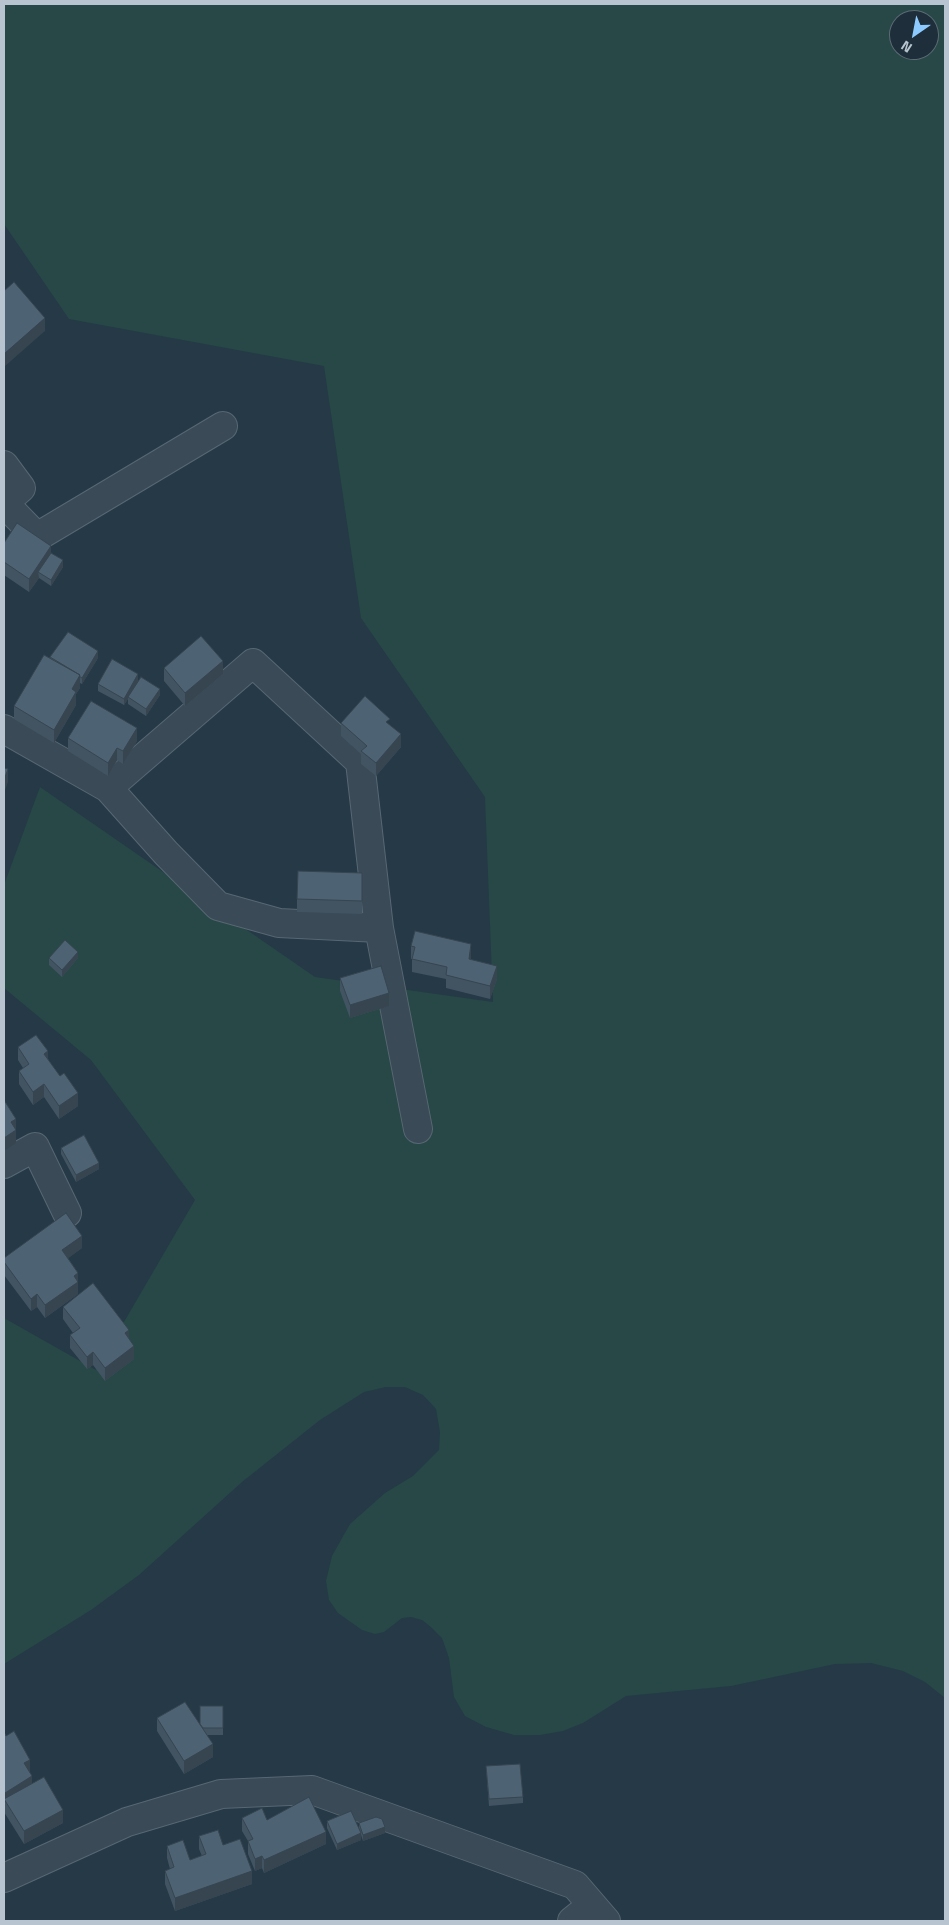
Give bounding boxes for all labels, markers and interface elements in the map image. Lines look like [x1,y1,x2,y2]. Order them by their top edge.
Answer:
north arrow [889,10,939,60]
text: N [896,36,916,59]

